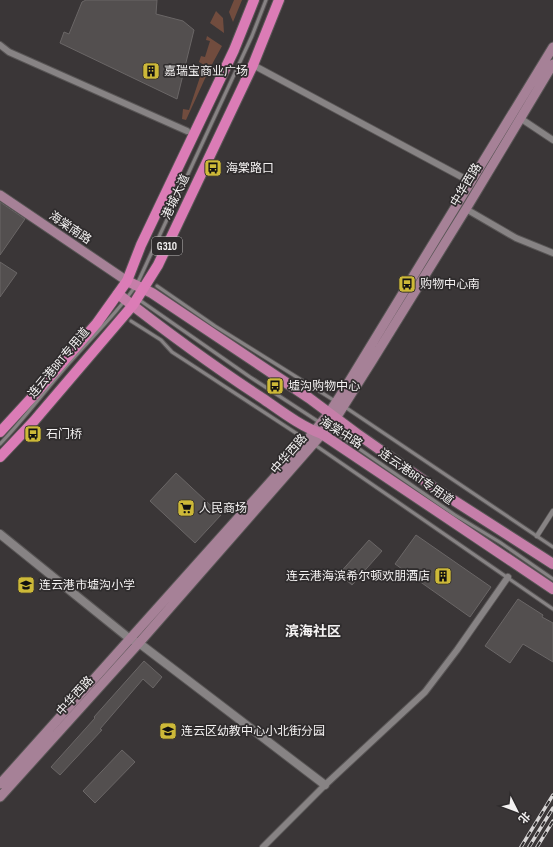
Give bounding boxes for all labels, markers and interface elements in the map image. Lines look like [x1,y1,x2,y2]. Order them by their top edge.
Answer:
building icon: 嘉瑞宝商业广场 [141,61,161,81]
place label: 嘉瑞宝商业广场 [164,64,248,79]
bus stop icon: 海棠路口 [203,158,223,178]
place label: 海棠路口 [226,161,274,176]
street label: 中华西路 [447,161,485,209]
street label: 港城大道 [159,172,193,222]
street label: 海棠南路 [46,208,94,248]
road number: G310 [152,237,182,255]
bus stop icon: 购物中心南 [397,274,417,294]
place label: 购物中心南 [420,277,480,292]
street label: 连云港BRT专用道 [25,325,93,401]
bus stop icon: 墟沟购物中心 [265,376,285,396]
place label: 墟沟购物中心 [288,379,360,394]
street label: 海棠中路 [317,414,365,452]
bus stop icon: 石门桥 [23,424,43,444]
place label: 石门桥 [46,427,82,442]
street label: 中华西路 [268,431,310,477]
street label: 连云港BRT专用道 [376,446,456,508]
supermarket icon: 人民商场 [176,498,196,518]
place label: 人民商场 [199,501,247,516]
building icon: 连云港海滨希尔顿欢朋酒店 [433,566,453,586]
place label: 连云港海滨希尔顿欢朋酒店 [286,569,430,584]
school or university icon: 连云港市墟沟小学 [16,575,36,595]
place label: 连云港市墟沟小学 [39,578,135,593]
district label: 滨海社区 [285,623,341,640]
street label: 中华西路 [53,673,97,719]
school or university icon: 连云区幼教中心小北街分园 [158,721,178,741]
place label: 连云区幼教中心小北街分园 [181,724,325,739]
north arrow [497,791,537,831]
text: 北 [516,809,533,826]

